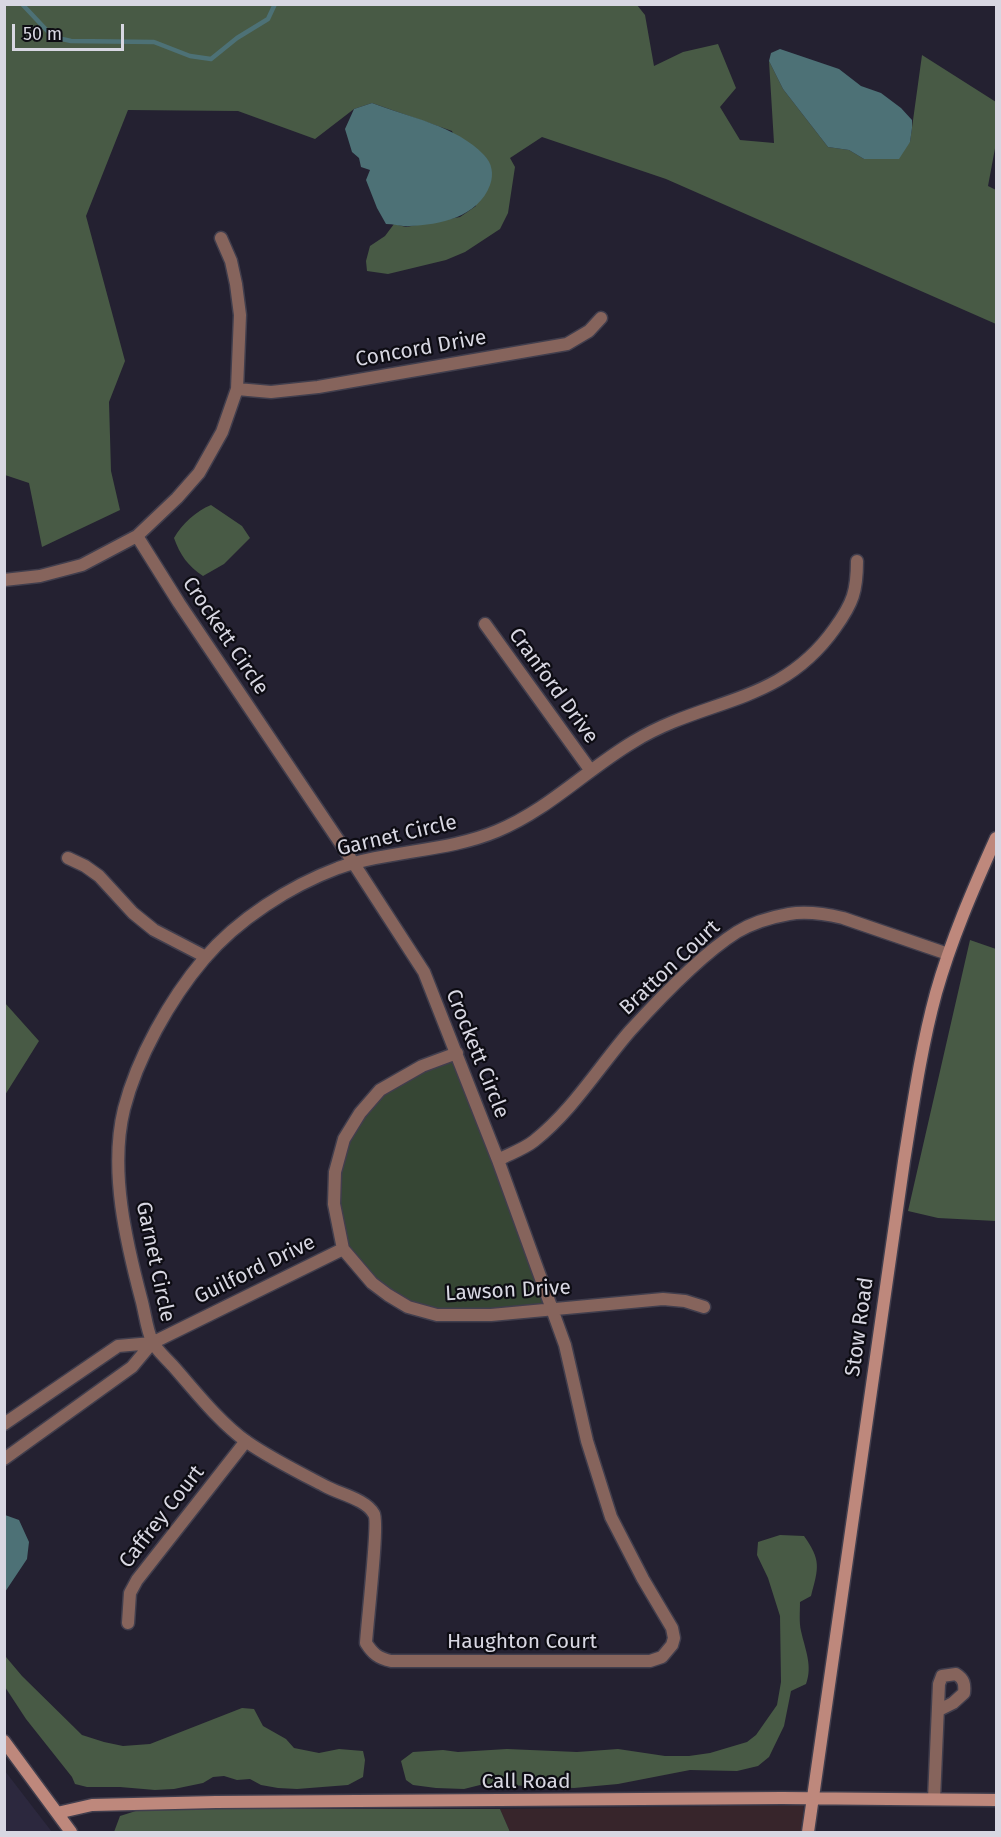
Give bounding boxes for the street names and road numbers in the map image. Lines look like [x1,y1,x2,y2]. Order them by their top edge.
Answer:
street label: Concord Drive [354,325,488,373]
street label: Crockett Circle [176,572,274,700]
street label: Cranford Drive [503,623,603,749]
street label: Garnet Circle [335,810,459,862]
street label: Bratton Court [615,915,725,1021]
street label: Crockett Circle [440,986,514,1122]
street label: Garnet Circle [130,1200,180,1324]
street label: Guilford Drive [190,1230,320,1310]
street label: Lawson Drive [445,1275,571,1307]
street label: Stow Road [841,1276,879,1378]
street label: Caffrey Court [114,1461,210,1573]
street label: Haughton Court [447,1629,597,1655]
street label: Call Road [481,1769,571,1795]

